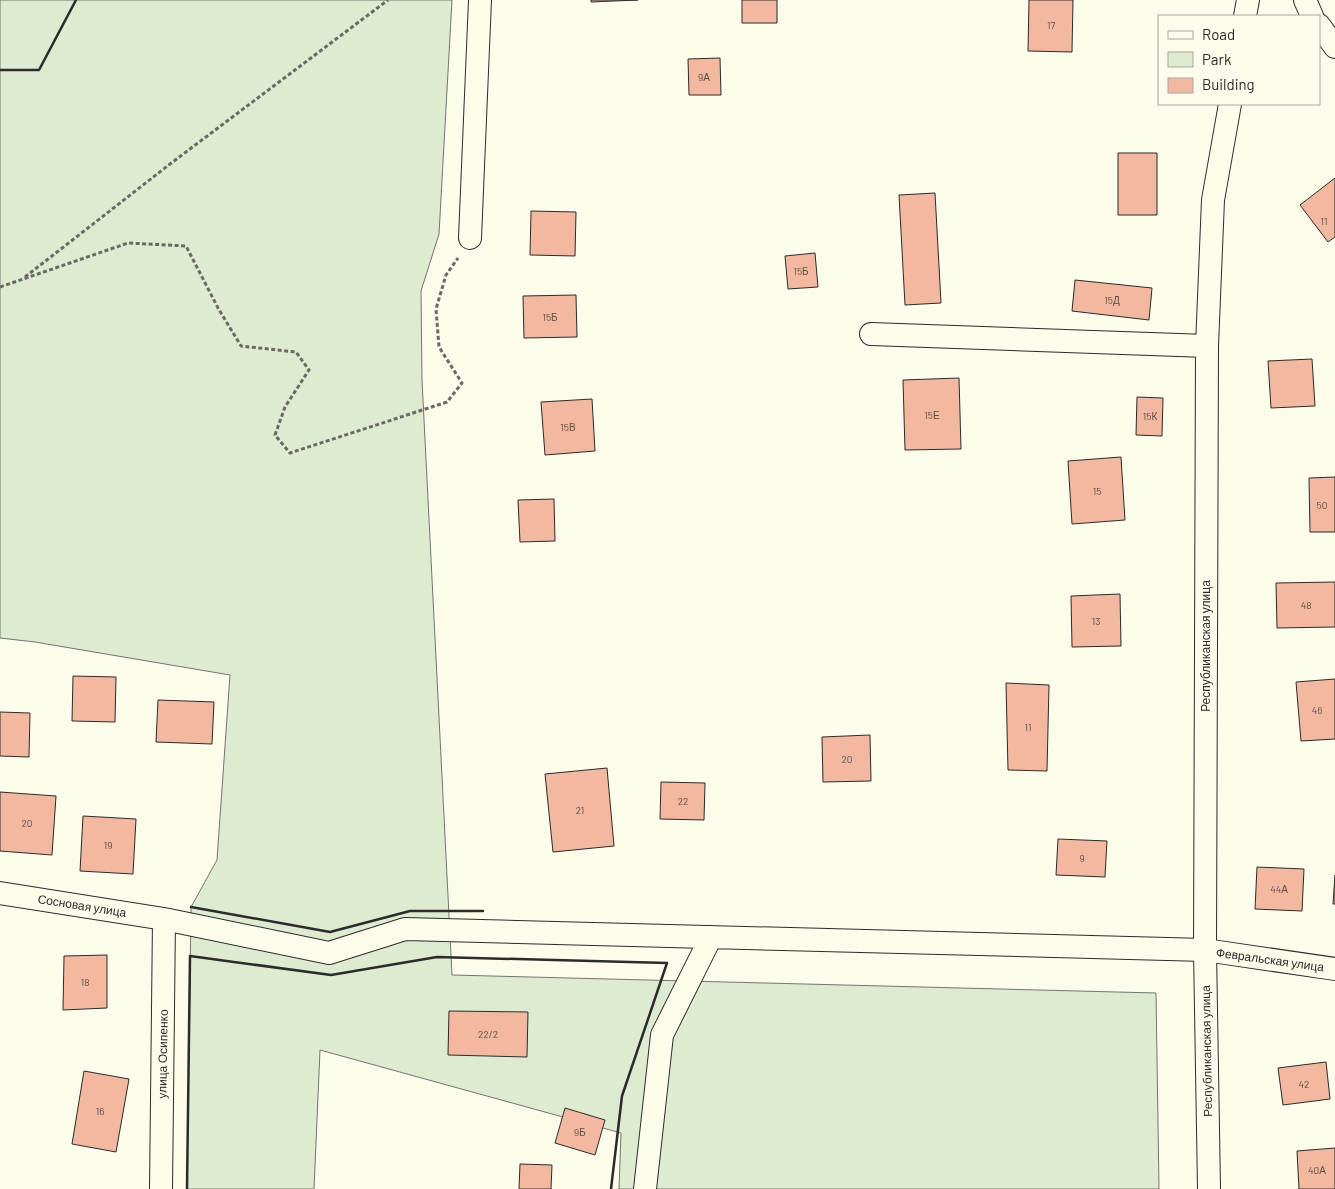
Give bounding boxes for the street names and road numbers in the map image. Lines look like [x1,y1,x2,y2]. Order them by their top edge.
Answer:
street label: Республиканская улица [1198,580,1213,712]
street label: Сосновая улица [37,891,128,920]
street label: Февральская улица [1215,945,1325,975]
street label: Республиканская улица [1198,985,1215,1117]
street label: улица Осипенко [154,1009,171,1099]

